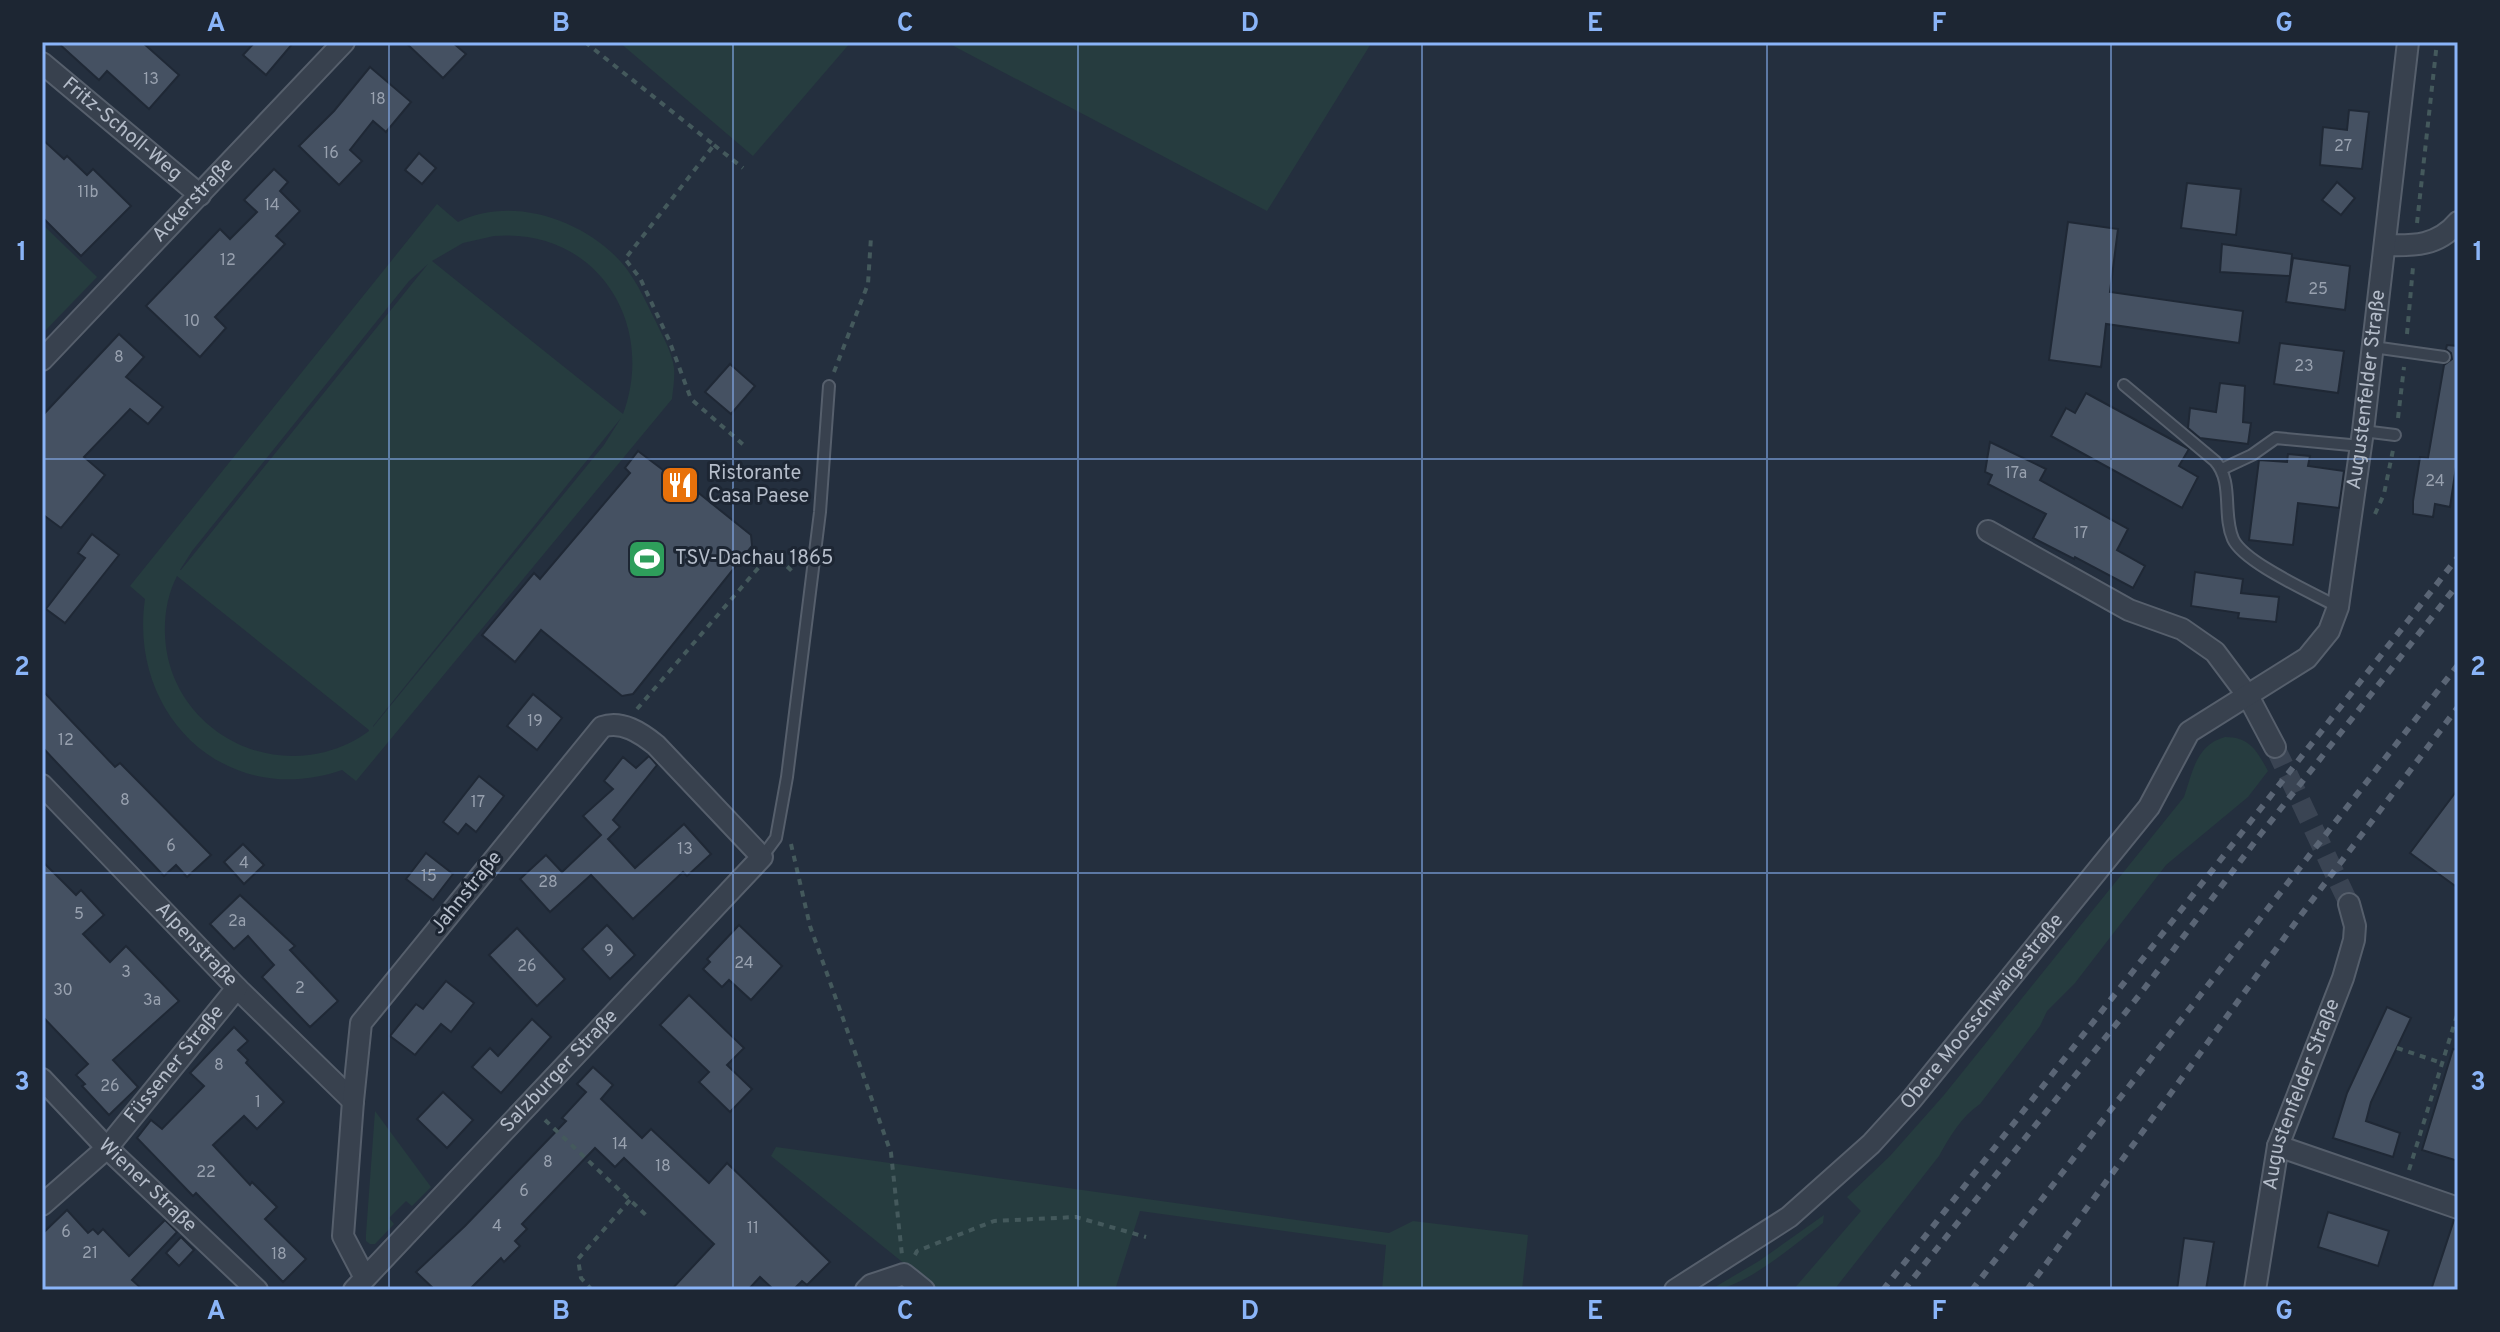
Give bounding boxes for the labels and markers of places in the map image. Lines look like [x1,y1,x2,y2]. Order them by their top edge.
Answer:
place label: Ristorante Casa Paese [708,461,809,510]
restaurant icon: Ristorante Casa Paese [659,464,701,506]
sports icon: TSV-Dachau 1865 [626,538,668,580]
place label: TSV-Dachau 1865 [675,546,833,572]

